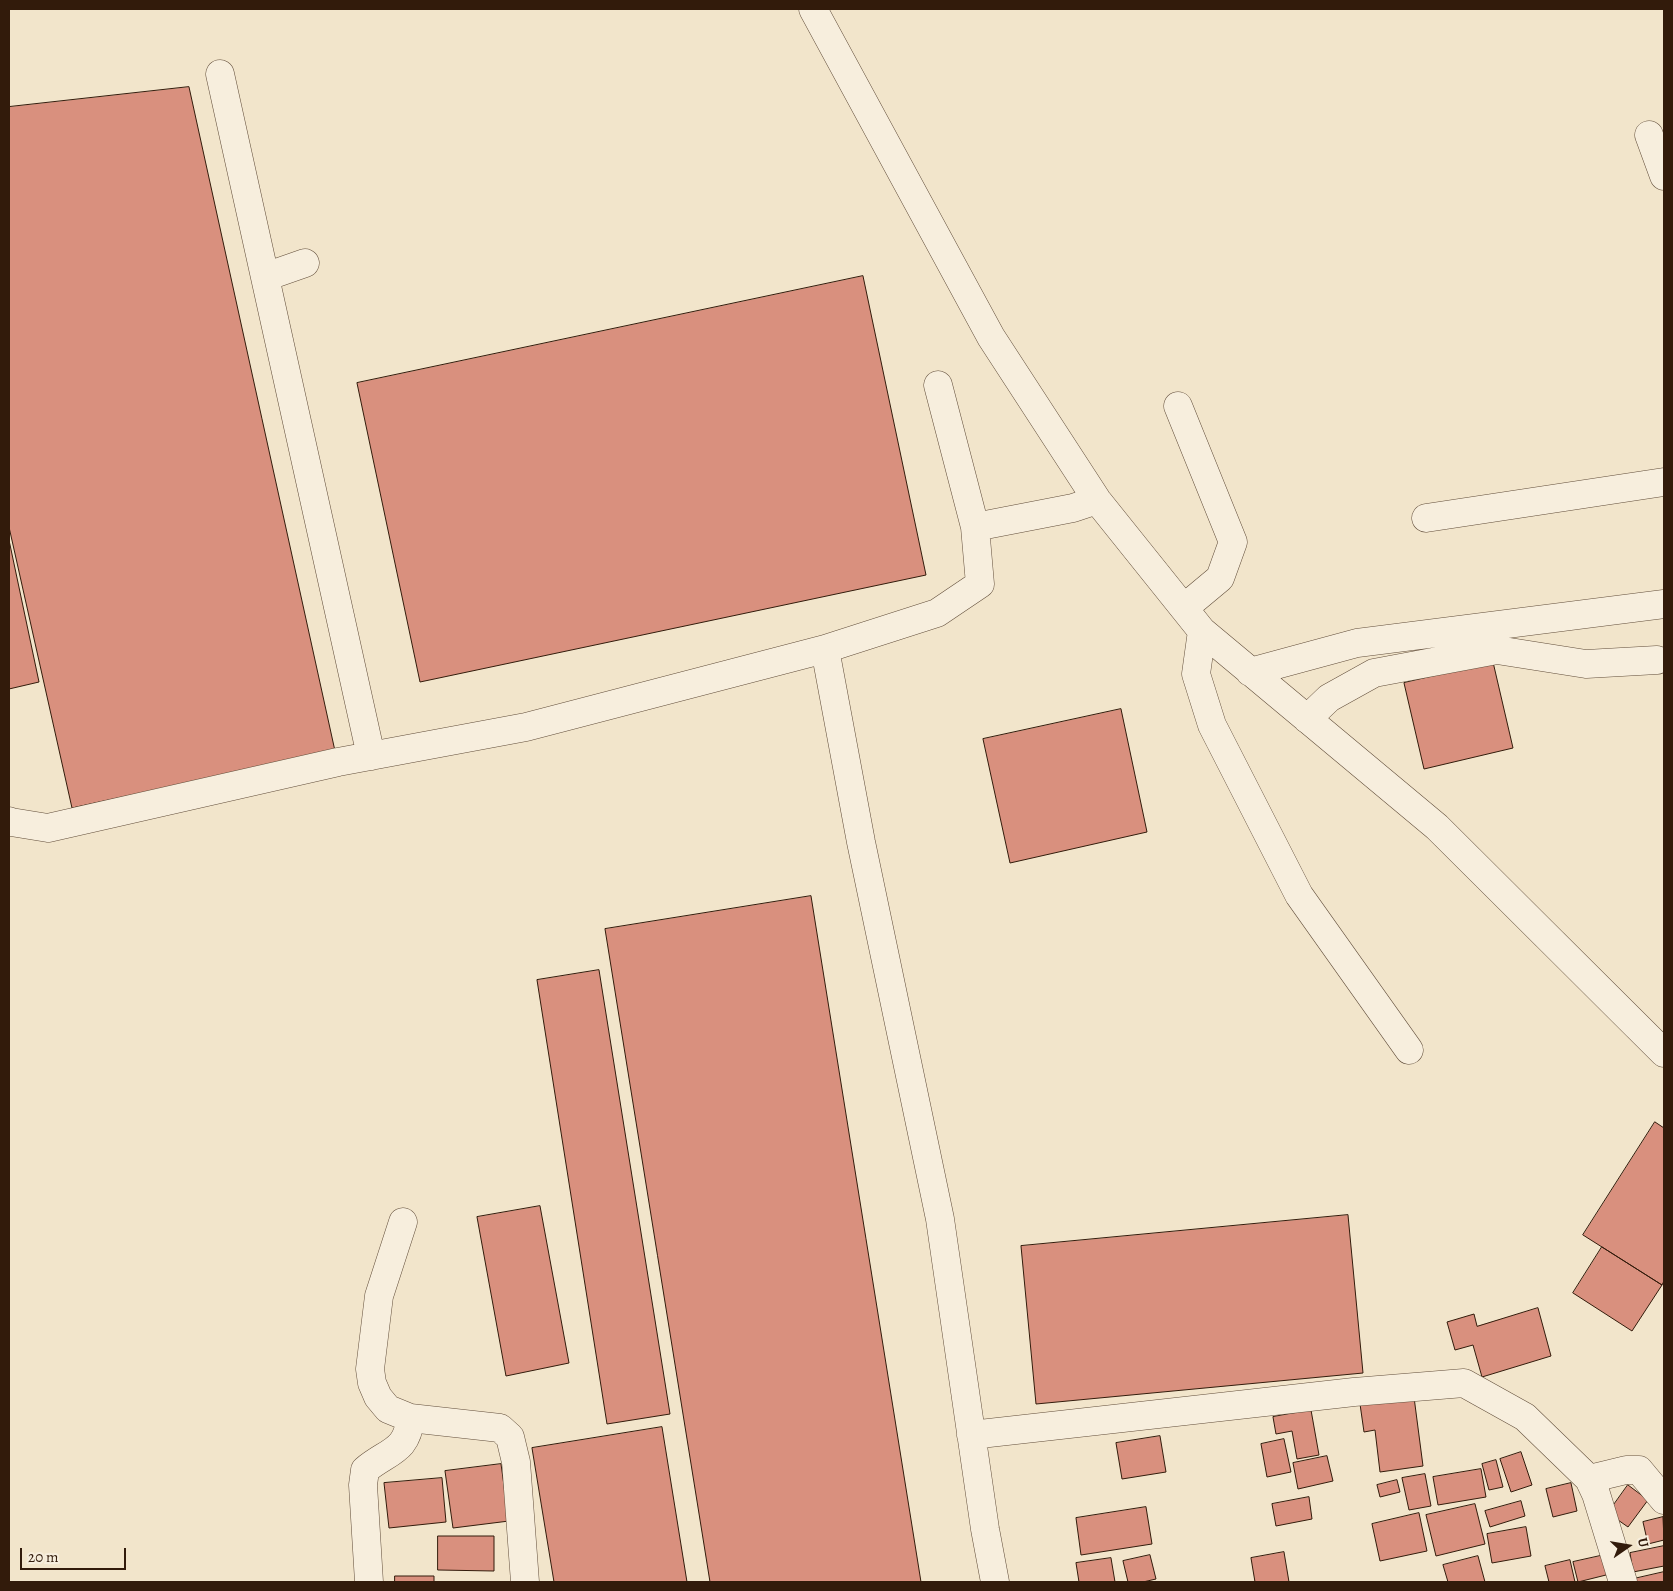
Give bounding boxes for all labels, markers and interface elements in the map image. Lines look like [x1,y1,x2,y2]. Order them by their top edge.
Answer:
north arrow [1603,1521,1653,1571]
text: U [1633,1536,1653,1549]
scale bar [22,1538,129,1570]
text: 20 m [28,1547,59,1567]

